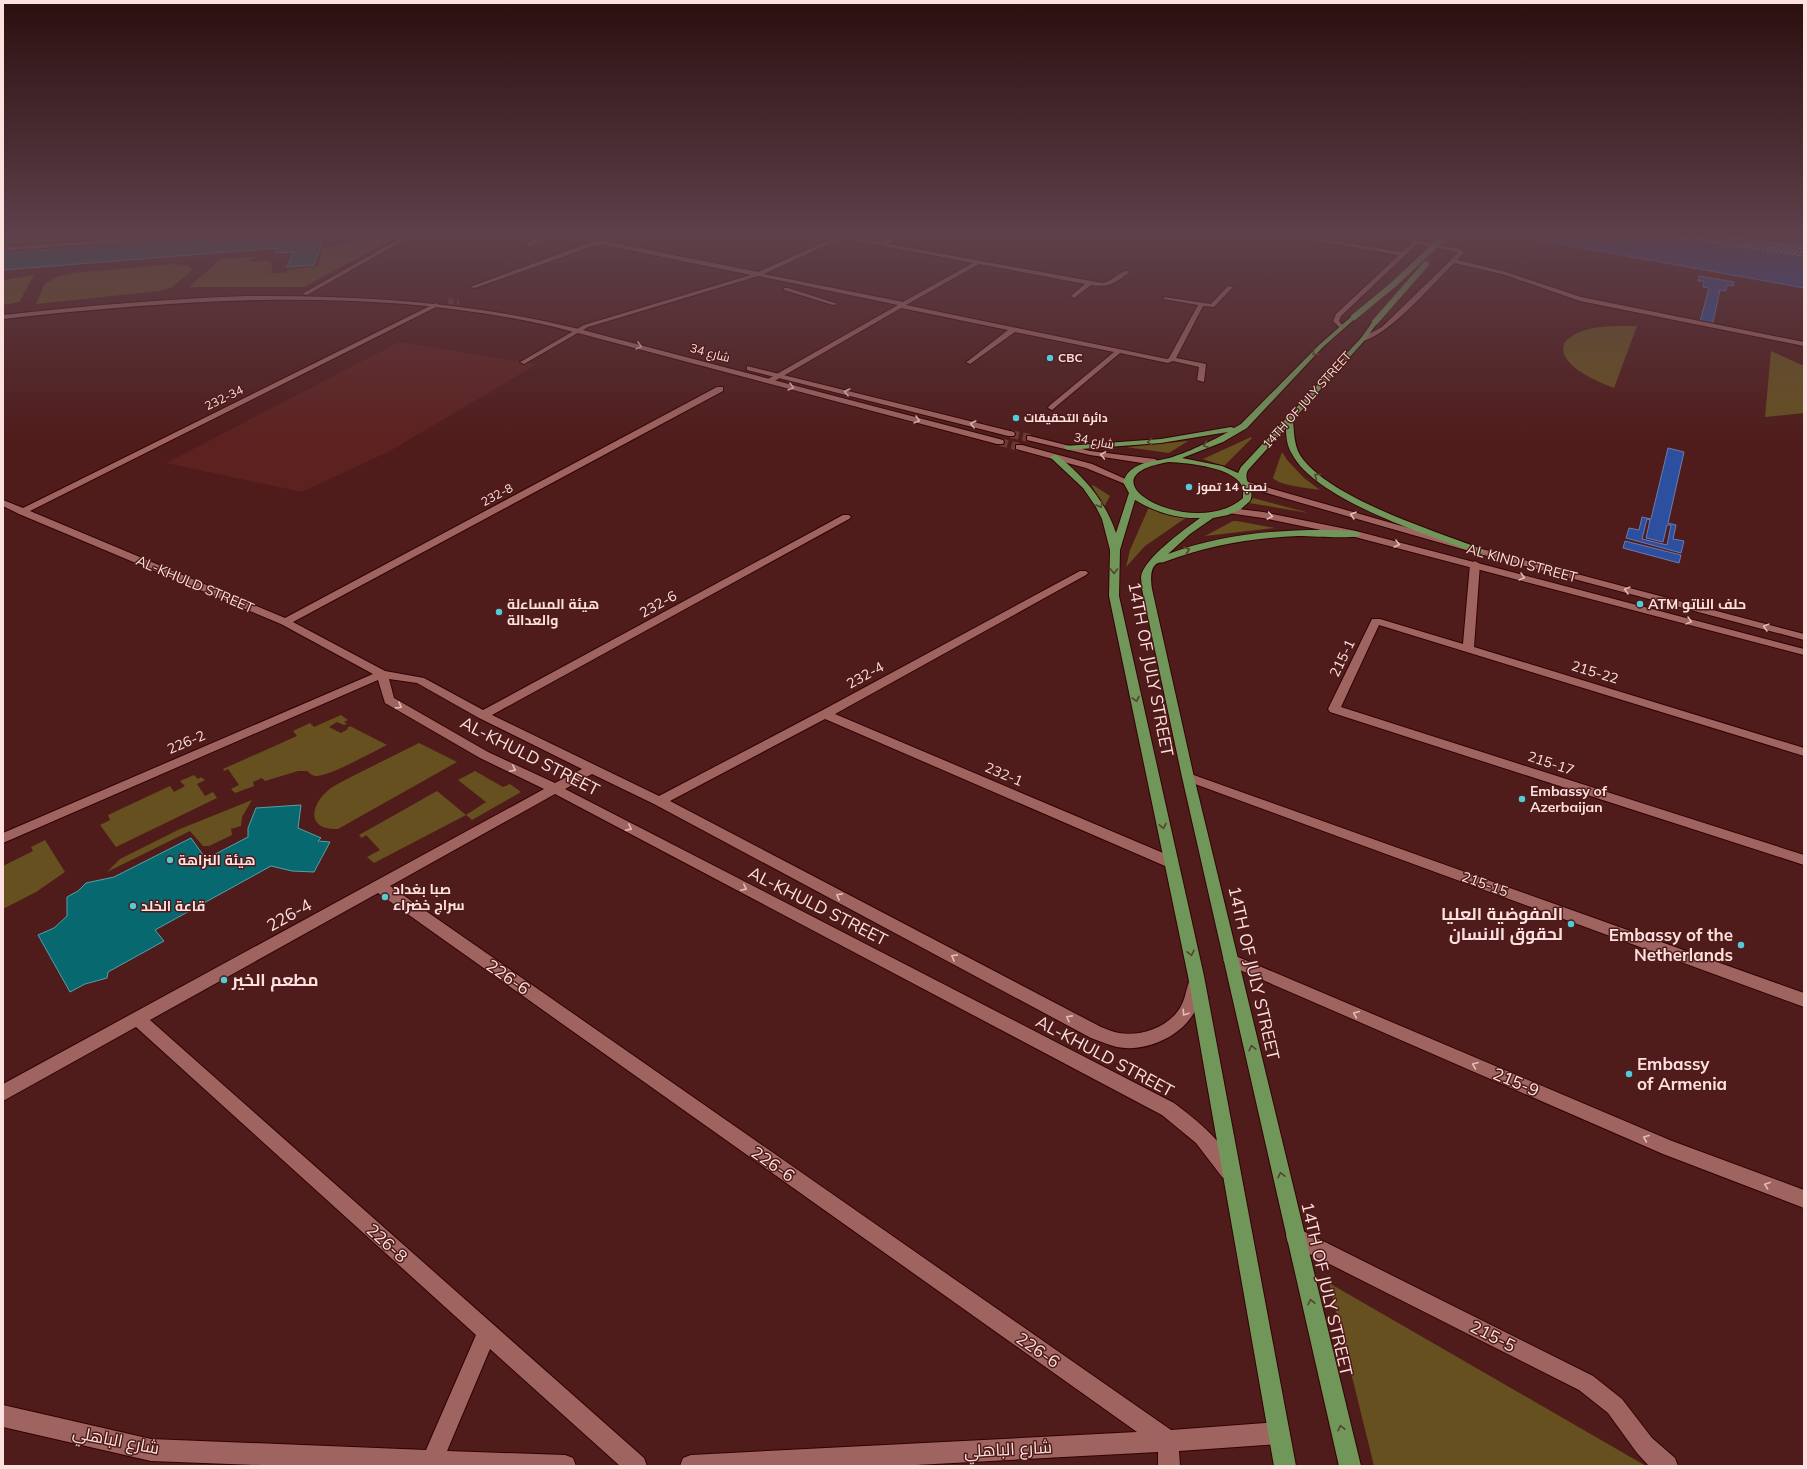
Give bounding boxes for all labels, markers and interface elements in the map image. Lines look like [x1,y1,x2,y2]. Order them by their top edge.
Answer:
street label: شارع 34 [688,340,732,366]
one-way arrow [635,342,642,350]
street label: 14TH OF JULY STREET [1259,347,1355,451]
one-way arrow [1312,348,1320,356]
place label: CBC [1058,350,1083,365]
marker: CBC [1045,353,1055,363]
street label: 232-34 [202,382,246,413]
one-way arrow [787,382,794,391]
one-way arrow [844,388,851,397]
place label: دائرة التحقيقات [1024,410,1108,426]
marker: دائرة التحقيقات [1011,413,1021,423]
one-way arrow [913,415,920,424]
one-way arrow [970,420,977,429]
street label: شارع 34 [1072,429,1116,453]
one-way arrow [1147,437,1153,446]
one-way arrow [1203,441,1210,449]
one-way arrow [1100,452,1106,460]
one-way arrow [1315,474,1322,481]
place label: نصب 14 تموز [1196,479,1267,495]
street label: 232-8 [478,480,515,509]
marker: نصب 14 تموز [1184,482,1194,492]
one-way arrow [1095,501,1103,508]
one-way arrow [1267,511,1273,520]
one-way arrow [1350,511,1357,520]
one-way arrow [1393,540,1400,548]
street label: AL KINDI STREET [1465,540,1580,587]
one-way arrow [1183,546,1190,555]
street label: AL-KHULD STREET [133,551,257,617]
one-way arrow [1110,568,1118,574]
one-way arrow [1519,572,1526,581]
street label: 14TH OF JULY STREET [1123,580,1179,759]
one-way arrow [1624,586,1631,595]
street label: 232-6 [636,587,680,621]
place label: هيئة المساءلة والعدالة [507,595,599,629]
place label: ATM حلف الناتو [1648,595,1746,613]
marker: ATM حلف الناتو [1635,599,1645,609]
marker: هيئة المساءلة والعدالة [494,607,504,617]
one-way arrow [1685,617,1692,625]
one-way arrow [1763,623,1770,632]
street label: 215-1 [1325,636,1359,680]
street label: 215-22 [1569,656,1621,688]
street label: 232-4 [843,657,887,692]
one-way arrow [1131,696,1139,702]
one-way arrow [395,702,402,709]
street label: AL-KHULD STREET [457,711,604,800]
street label: 226-2 [164,726,208,758]
street label: 215-17 [1525,747,1577,779]
street label: 232-1 [982,758,1026,790]
one-way arrow [509,764,516,772]
place label: Embassy of Azerbaijan [1530,782,1608,816]
marker: Embassy of Azerbaijan [1517,794,1527,804]
one-way arrow [625,823,632,831]
one-way arrow [1158,823,1166,829]
place label: هيئة النزاهة [178,851,255,869]
marker: هيئة النزاهة [165,855,175,865]
street label: AL-KHULD STREET [745,861,892,950]
street label: 215-15 [1459,867,1511,901]
place label: صبا بغداد سراج خضراء [393,880,465,915]
one-way arrow [740,883,748,891]
street label: 14TH OF JULY STREET [1223,884,1285,1063]
marker: صبا بغداد سراج خضراء [380,892,390,902]
one-way arrow [836,893,843,901]
street label: 226-4 [263,894,315,935]
place label: قاعة الخلد [141,897,205,915]
marker: قاعة الخلد [128,901,138,911]
place label: المفوضية العليا لحقوق الانسان [1441,903,1563,945]
marker: المفوضية العليا لحقوق الانسان [1566,919,1576,929]
place label: Embassy of the Netherlands [1609,924,1733,965]
marker: Embassy of the Netherlands [1736,940,1746,950]
one-way arrow [1186,950,1194,956]
street label: 226-6 [483,954,534,999]
one-way arrow [951,954,958,962]
place label: مطعم الخير [231,969,318,992]
marker: مطعم الخير [219,975,229,985]
one-way arrow [1183,1009,1190,1016]
street label: AL-KHULD STREET [1033,1010,1179,1101]
one-way arrow [1352,1010,1359,1018]
one-way arrow [1066,1015,1073,1023]
one-way arrow [1248,1045,1256,1052]
place label: Embassy of Armenia [1637,1053,1727,1094]
one-way arrow [1472,1062,1480,1070]
street label: 215-9 [1490,1062,1542,1101]
marker: Embassy of Armenia [1624,1069,1634,1079]
one-way arrow [1643,1135,1651,1143]
street label: 226-6 [748,1141,799,1186]
one-way arrow [1277,1172,1286,1179]
one-way arrow [1764,1182,1771,1190]
street label: 14TH OF JULY STREET [1296,1200,1358,1379]
street label: 226-8 [362,1219,412,1267]
one-way arrow [1307,1298,1315,1305]
street label: 215-5 [1467,1315,1519,1356]
street label: 226-6 [1013,1327,1064,1372]
street label: شارع الباهلي [70,1421,161,1462]
one-way arrow [1337,1425,1346,1432]
street label: شارع الباهلي [963,1436,1053,1465]

